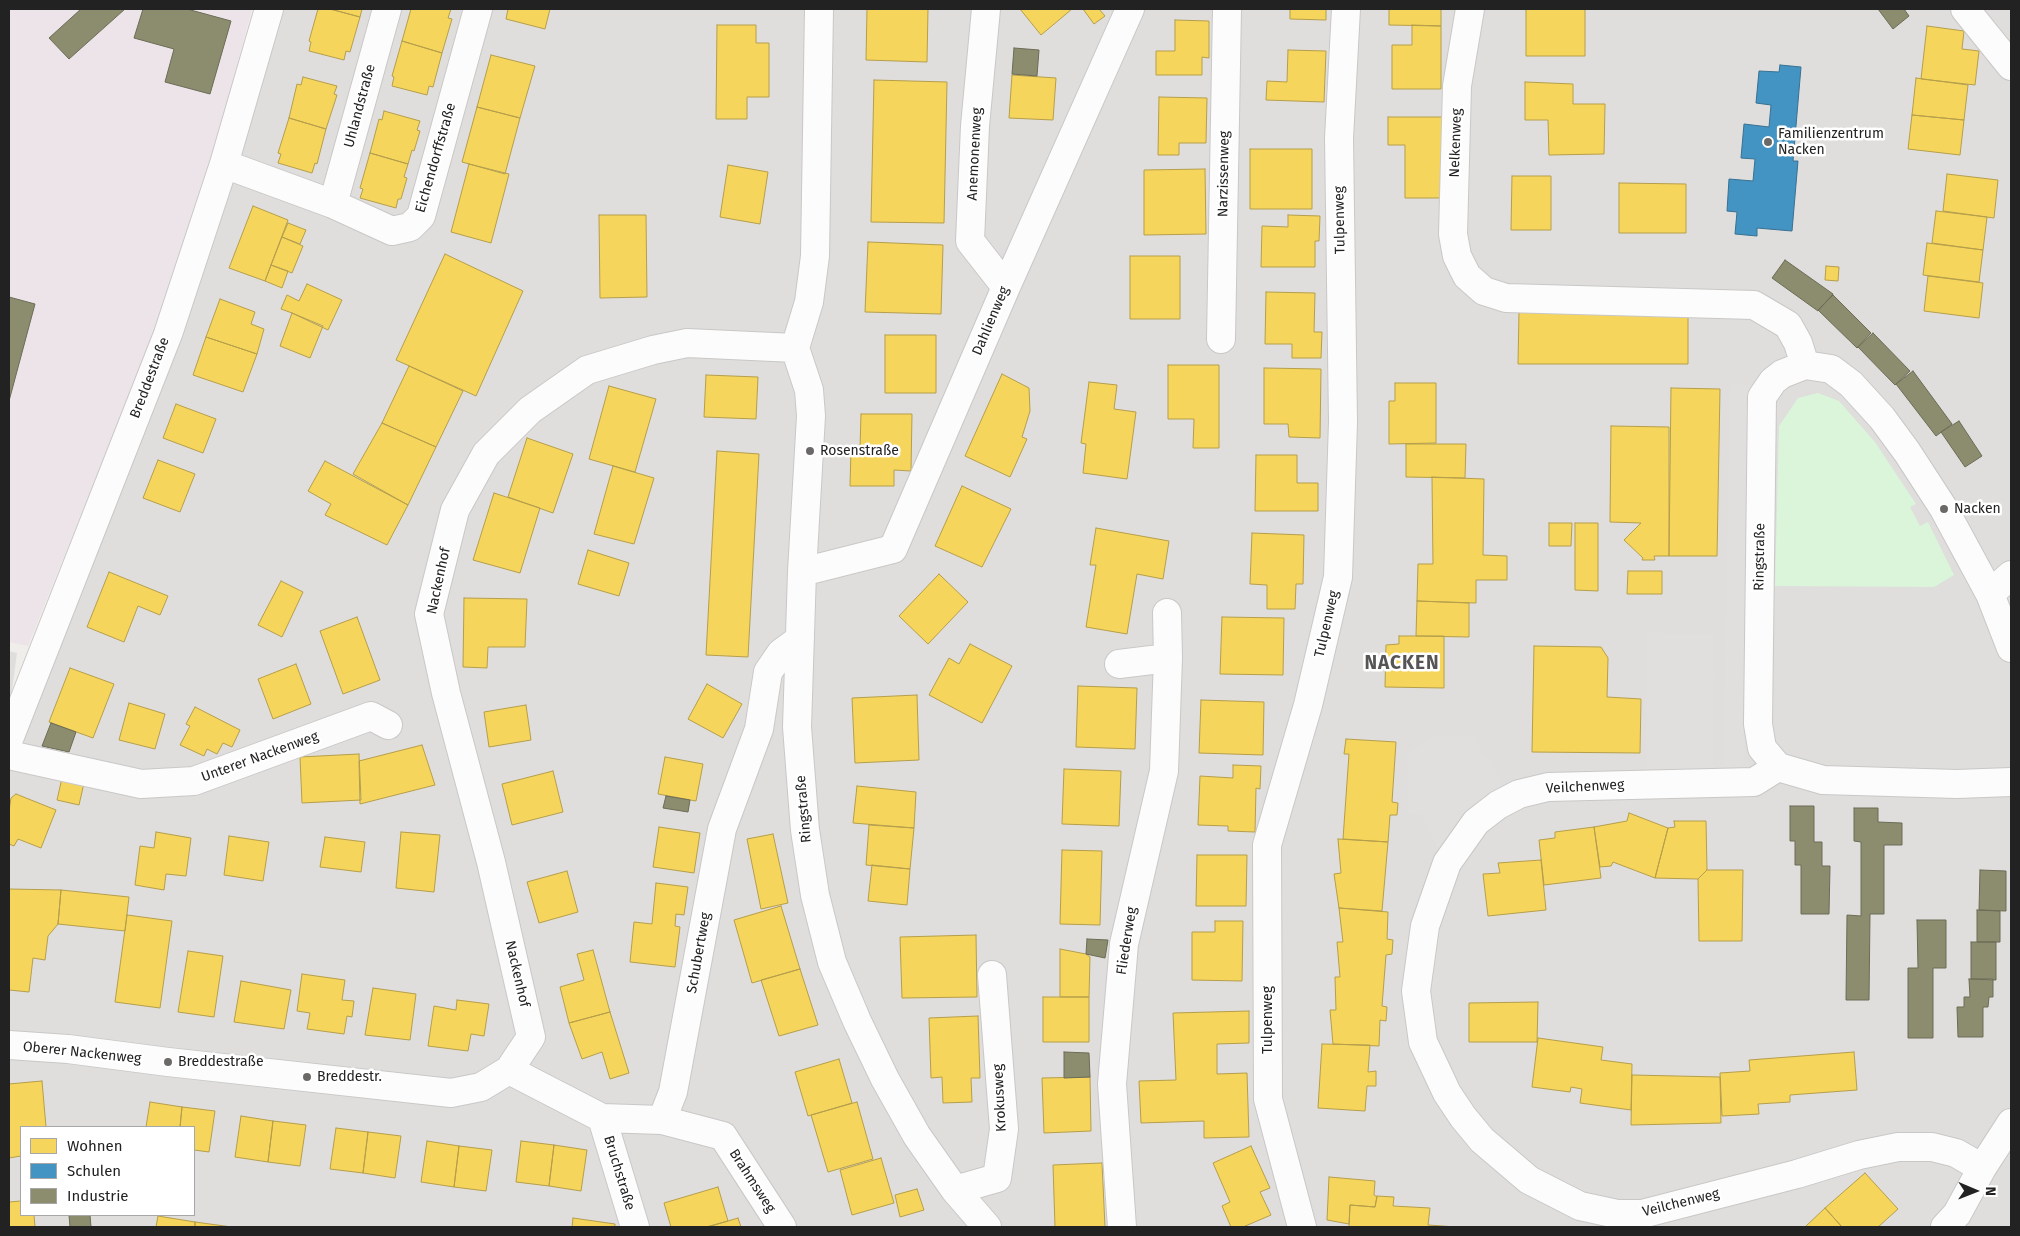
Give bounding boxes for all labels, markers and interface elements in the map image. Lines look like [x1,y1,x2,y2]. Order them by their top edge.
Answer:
street label: Uhlandstraße [341,62,379,150]
street label: Eichendorffstraße [412,101,460,215]
street label: Anemonenweg [964,107,986,201]
street label: Nelkenweg [1446,108,1466,178]
place label: Familienzentrum Nacken [1778,126,1884,158]
street label: Narzissenweg [1215,131,1233,217]
marker: Familienzentrum Nacken [1762,136,1774,148]
street label: Tulpenweg [1331,186,1349,254]
street label: Dahlienweg [969,284,1013,358]
street label: Breddestraße [127,335,173,421]
place label: Rosenstraße [820,443,899,459]
marker: Rosenstraße [804,445,816,457]
place label: Nacken [1954,501,2001,517]
marker: Nacken [1938,503,1950,515]
street label: Ringstraße [1751,523,1769,591]
street label: Nackenhof [424,546,454,616]
street label: Tulpenweg [1311,589,1343,659]
district label: NACKEN [1364,653,1440,675]
street label: Unterer Nackenweg [199,728,321,786]
street label: Ringstraße [793,774,815,844]
street label: Veilchenweg [1545,777,1625,797]
street label: Fliederweg [1113,906,1141,976]
street label: Schubertweg [684,911,714,995]
street label: Nackenhof [501,939,533,1009]
street label: Tulpenweg [1260,986,1276,1054]
street label: Oberer Nackenweg [22,1038,142,1068]
place label: Breddestraße [178,1054,264,1070]
marker: Breddestraße [162,1056,174,1068]
street label: Krokusweg [990,1064,1010,1132]
place label: Breddestr. [317,1069,382,1085]
marker: Breddestr. [301,1071,313,1083]
legend [20,1126,195,1216]
street label: Bruchstraße [600,1134,638,1212]
text: Wohnen [67,1137,123,1155]
street label: Brahmsweg [725,1146,779,1216]
text: Schulen [67,1162,121,1180]
north arrow [1950,1166,2000,1216]
street label: Veilchenweg [1641,1185,1721,1221]
text: N [1982,1186,1999,1196]
text: Industrie [67,1187,129,1205]

